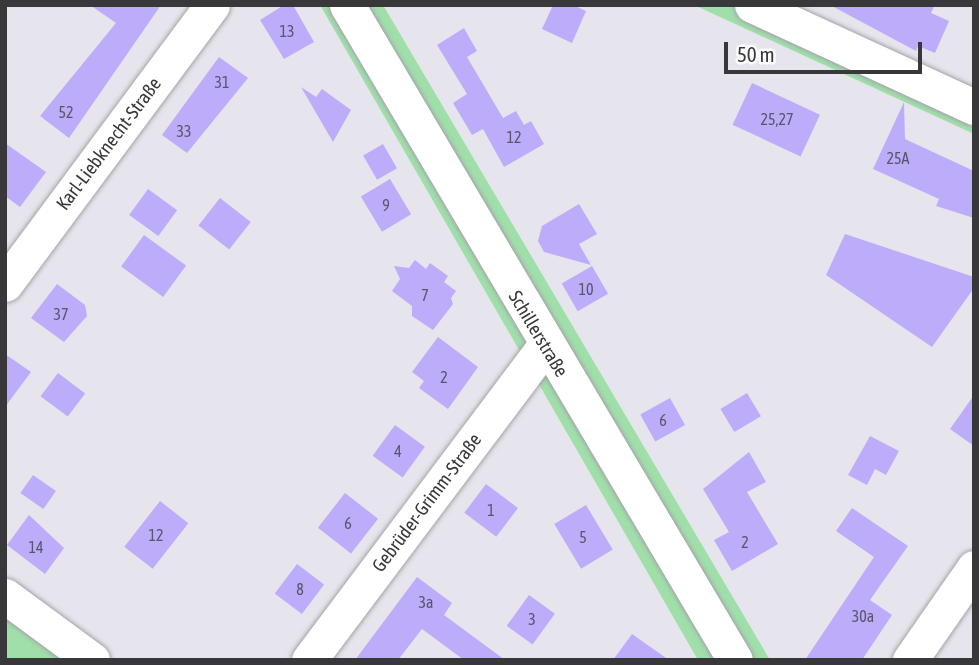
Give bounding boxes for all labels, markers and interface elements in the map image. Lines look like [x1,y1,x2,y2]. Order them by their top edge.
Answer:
house number: 13 [279,21,295,41]
scale bar [727,28,925,72]
text: 50 m [737,42,775,66]
house number: 31 [214,72,230,92]
street label: Karl-Liebknecht-Straße [52,73,166,215]
house number: 52 [58,102,74,122]
house number: 25,27 [761,109,793,129]
house number: 33 [176,121,192,141]
house number: 12 [506,127,522,147]
house number: 25A [887,148,909,168]
house number: 9 [382,195,390,215]
house number: 10 [578,279,594,299]
house number: 7 [421,285,429,305]
street label: Schillerstraße [503,287,573,381]
house number: 37 [53,304,69,324]
house number: 2 [440,367,448,387]
house number: 6 [659,410,667,430]
street label: Gebrüder-Grimm-Straße [367,429,487,577]
house number: 4 [394,441,402,461]
house number: 1 [487,500,495,520]
house number: 6 [344,513,352,533]
house number: 12 [148,525,164,545]
house number: 5 [579,527,587,547]
house number: 2 [741,532,749,552]
house number: 14 [28,537,44,557]
house number: 8 [296,579,304,599]
house number: 3a [419,592,433,612]
house number: 30a [852,606,874,626]
house number: 3 [528,609,536,629]

